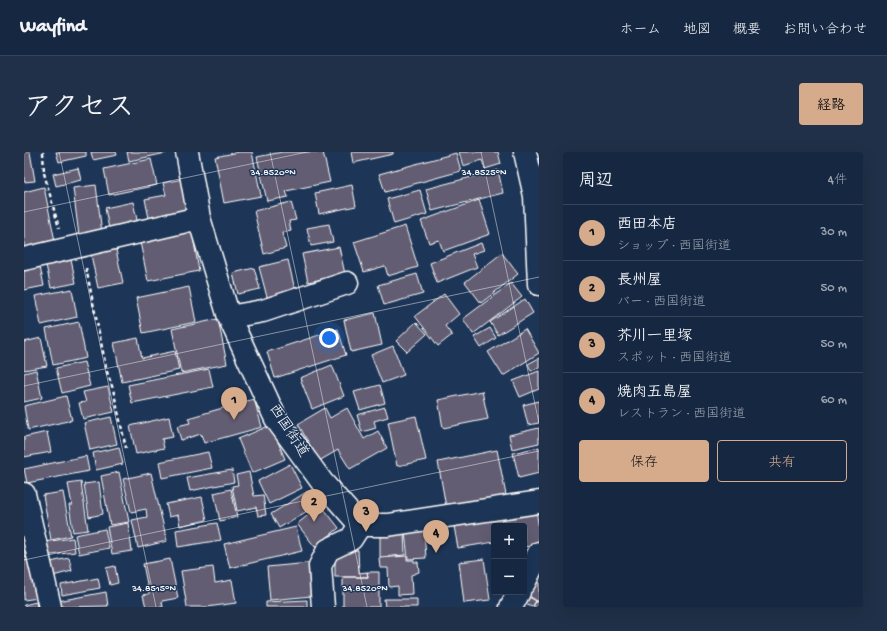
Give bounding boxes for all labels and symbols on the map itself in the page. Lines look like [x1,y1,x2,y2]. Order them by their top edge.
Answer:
text: 34.8520°N [249,167,296,179]
text: 34.8525°N [461,167,507,179]
your location [319,328,339,348]
pin: 1 [221,387,247,420]
street label: 西国街道 [264,401,312,461]
pin: 2 [301,489,327,522]
pin: 3 [353,499,379,532]
pin: 4 [423,520,449,553]
text: 34.8515°N [131,583,177,595]
text: 34.8520°N [341,583,388,595]

